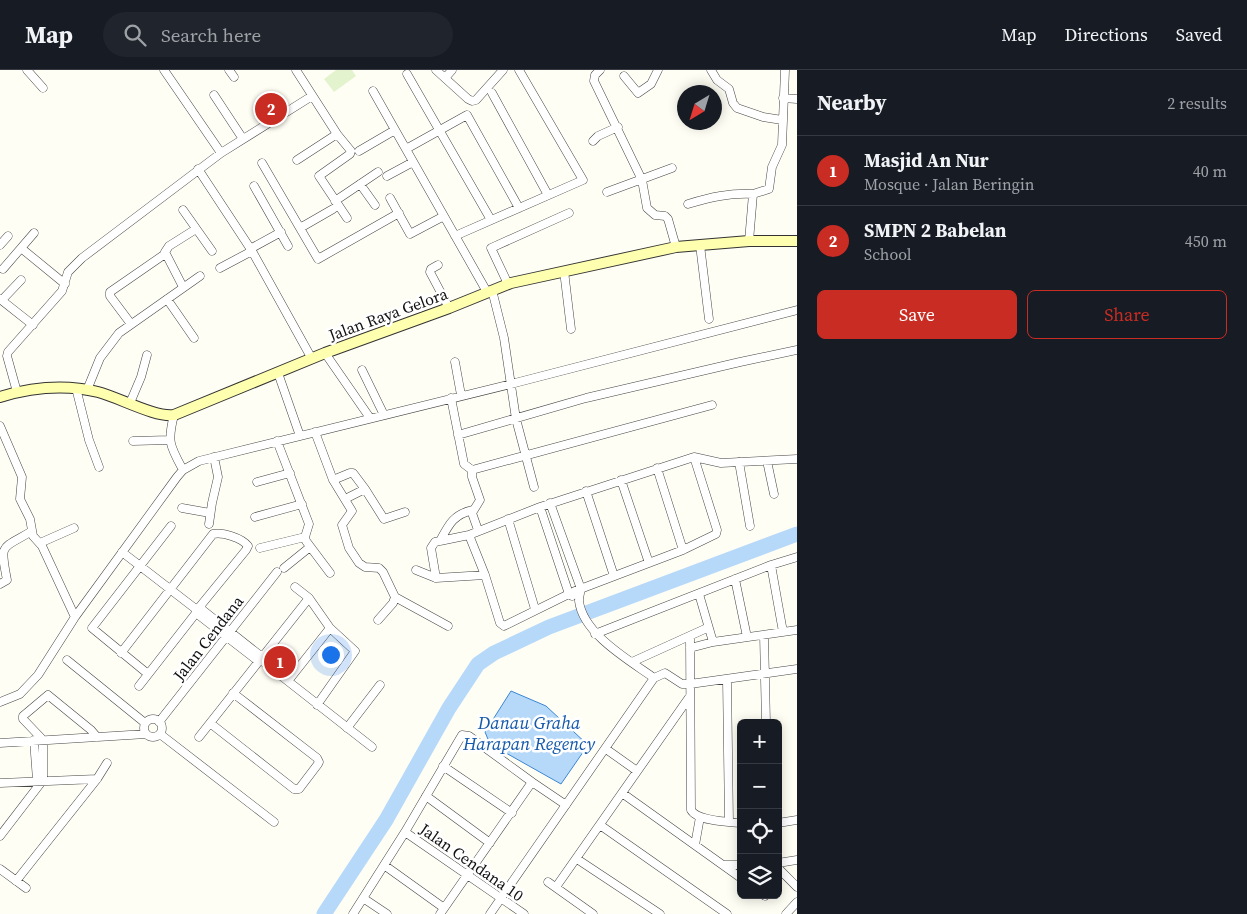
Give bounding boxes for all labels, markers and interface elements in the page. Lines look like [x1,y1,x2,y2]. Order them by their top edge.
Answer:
search box [103,12,453,57]
text: Map [25,18,73,51]
icon: search [121,21,149,49]
text: Search here [161,22,261,48]
text: Map [1001,22,1037,47]
text: Directions [1065,22,1148,47]
text: Saved [1176,22,1222,47]
north arrow [677,85,722,130]
text: Nearby [817,88,887,117]
pin: 2 [255,90,287,128]
text: 2 results [1167,92,1227,114]
text: Masjid An Nur [864,147,989,173]
text: 1 [829,160,837,182]
text: 40 m [1193,160,1227,182]
text: Mosque · Jalan Beringin [864,173,1034,195]
text: SMPN 2 Babelan [864,217,1006,243]
text: 2 [829,230,837,252]
text: 450 m [1185,230,1227,252]
text: School [864,243,912,265]
street label: Jalan Raya Gelora [324,282,451,346]
button: Save [817,290,1017,339]
button: Share [1027,290,1227,339]
street label: Jalan Cendana [167,590,249,686]
your location [318,642,344,668]
pin: 1 [264,643,296,681]
water label: Danau Graha Harapan Regency [462,710,595,756]
map controls [737,719,782,899]
button: + [737,719,782,764]
button: − [737,764,782,809]
button: locate [737,809,782,854]
street label: Jalan Cendana 10 [415,817,528,906]
button: layers [737,854,782,899]

